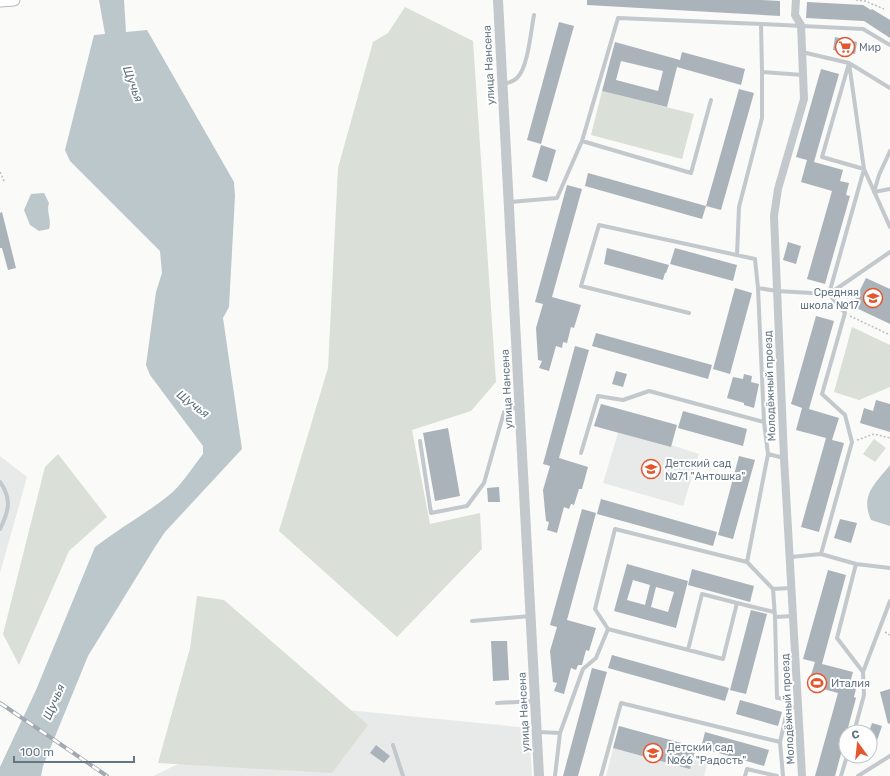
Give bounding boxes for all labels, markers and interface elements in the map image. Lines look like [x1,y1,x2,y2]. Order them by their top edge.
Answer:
street label: улица Нансена [480,25,498,105]
supermarket icon: Мир [834,36,856,58]
place label: Мир [859,41,881,54]
water label: Щучья [120,64,146,104]
place label: Средняя школа №17 [800,286,859,312]
school or university icon: Средняя школа №17 [862,287,884,309]
street label: Молодёжный проезд [762,330,778,442]
street label: улица Нансена [498,349,516,429]
water label: Щучья [174,387,213,421]
place label: Детский сад №71 "Антошка" [665,457,745,483]
school or university icon: Детский сад №71 "Антошка" [640,458,662,480]
street label: Молодёжный проезд [779,653,797,765]
street label: улица Нансена [515,672,533,752]
sports icon: Италия [806,672,828,694]
place label: Италия [831,677,870,690]
water label: Щучья [40,682,68,722]
north arrow [838,724,878,764]
text: С [850,727,861,742]
scale bar [14,738,134,764]
place label: Детский сад №66 "Радость" [667,741,746,767]
school or university icon: Детский сад №66 "Радость" [642,742,664,764]
text: 100 m [20,745,54,759]

